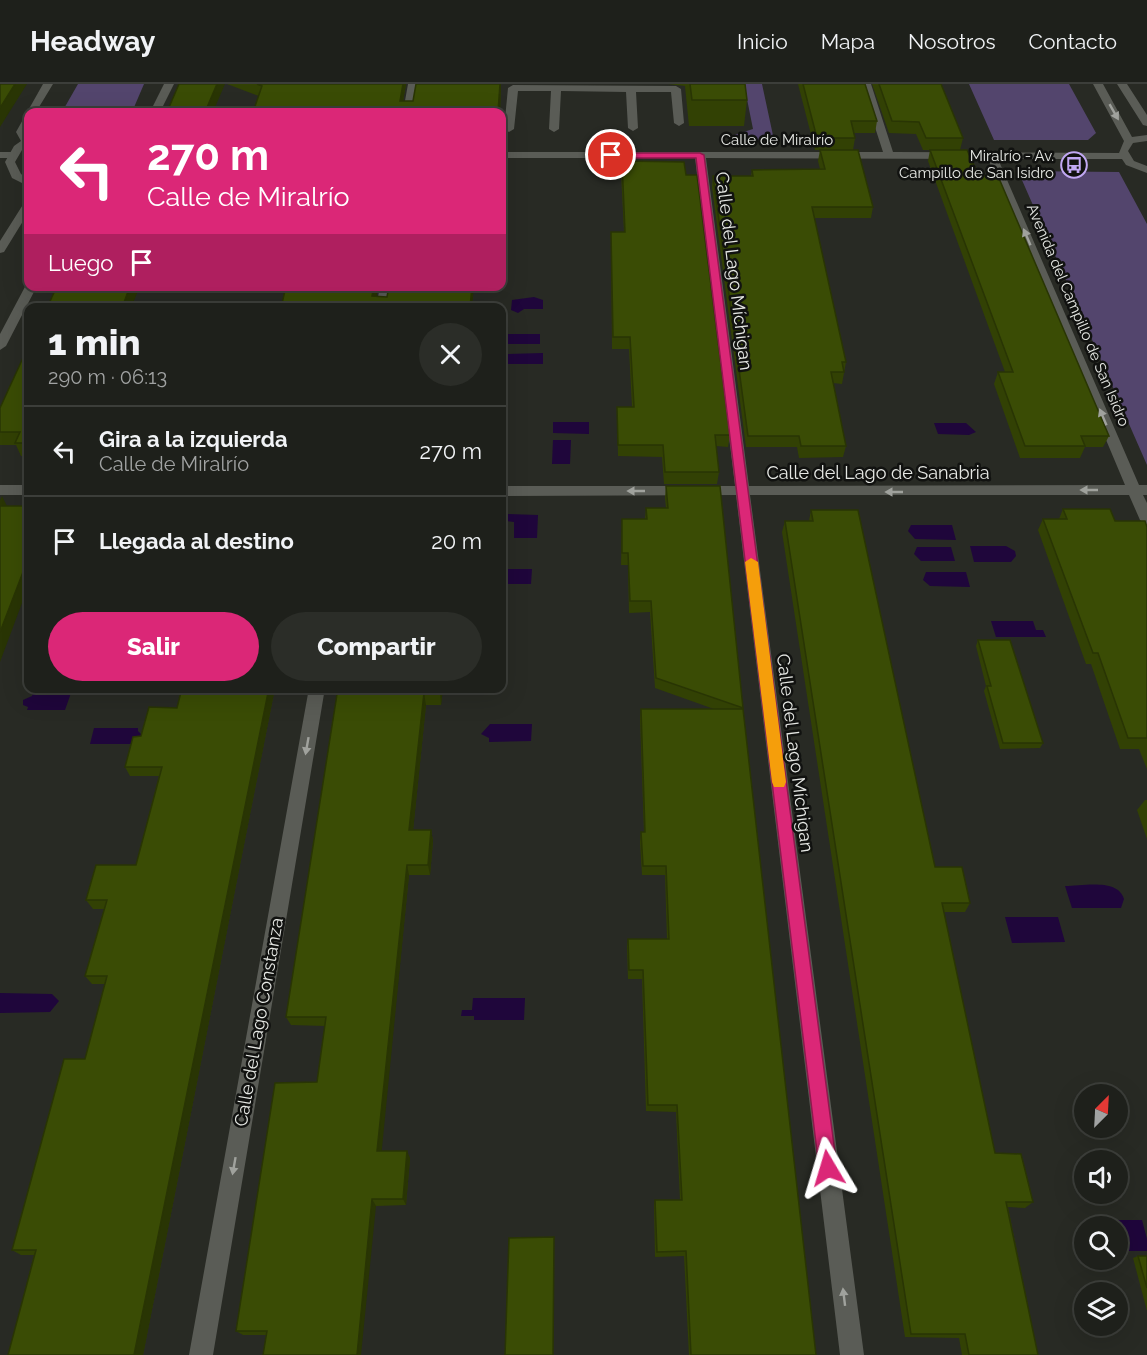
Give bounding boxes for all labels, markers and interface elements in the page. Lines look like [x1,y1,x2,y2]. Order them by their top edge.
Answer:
text: Headway [30,25,155,58]
text: Inicio [737,29,788,54]
text: Mapa [821,29,875,54]
text: Nosotros [908,29,996,54]
text: Contacto [1029,29,1117,54]
one-way arrow [1109,104,1119,121]
pin [585,129,636,180]
text: 270 m [147,131,269,180]
street label: Calle de Miralrío [721,131,833,149]
icon: left [48,132,126,210]
icon: arrive [594,138,627,171]
place label: Miralrío - Av. Campillo de San Isidro [899,147,1054,182]
bus stop icon: Miralrío - Av. Campillo de San Isidro [1059,150,1089,180]
street label: Calle del Lago Míchigan [712,170,757,371]
text: Calle de Miralrío [147,181,350,212]
street label: Avenida del Campillo de San Isidro [1023,201,1133,429]
one-way arrow [1022,228,1032,246]
icon: arrive [125,246,158,279]
text: Luego [48,250,113,276]
text: 1 min [48,321,140,363]
button: close [419,323,482,386]
text: 290 m · 06:13 [48,365,167,389]
one-way arrow [1098,407,1108,425]
text: Gira a la izquierda [99,426,288,452]
icon: left [48,435,81,468]
text: 270 m [420,438,482,464]
text: Calle de Miralrío [99,452,249,476]
street label: Calle del Lago de Sanabria [766,462,990,483]
one-way arrow [1079,485,1098,495]
one-way arrow [626,486,645,496]
one-way arrow [884,487,903,496]
icon: arrive [48,525,81,558]
text: Llegada al destino [99,528,294,554]
text: 20 m [431,528,482,554]
button: Salir [48,612,259,681]
button: Compartir [271,612,482,681]
street label: Calle del Lago Míchigan [773,652,818,853]
one-way arrow [302,737,311,756]
street label: Calle del Lago Constanza [230,916,287,1128]
north arrow [1074,1084,1128,1138]
map controls [1074,1084,1128,1336]
position arrow [796,1136,860,1200]
button: sound [1074,1150,1128,1204]
one-way arrow [229,1156,238,1175]
button: search [1074,1216,1128,1270]
button: layers [1074,1282,1128,1336]
one-way arrow [840,1287,849,1306]

